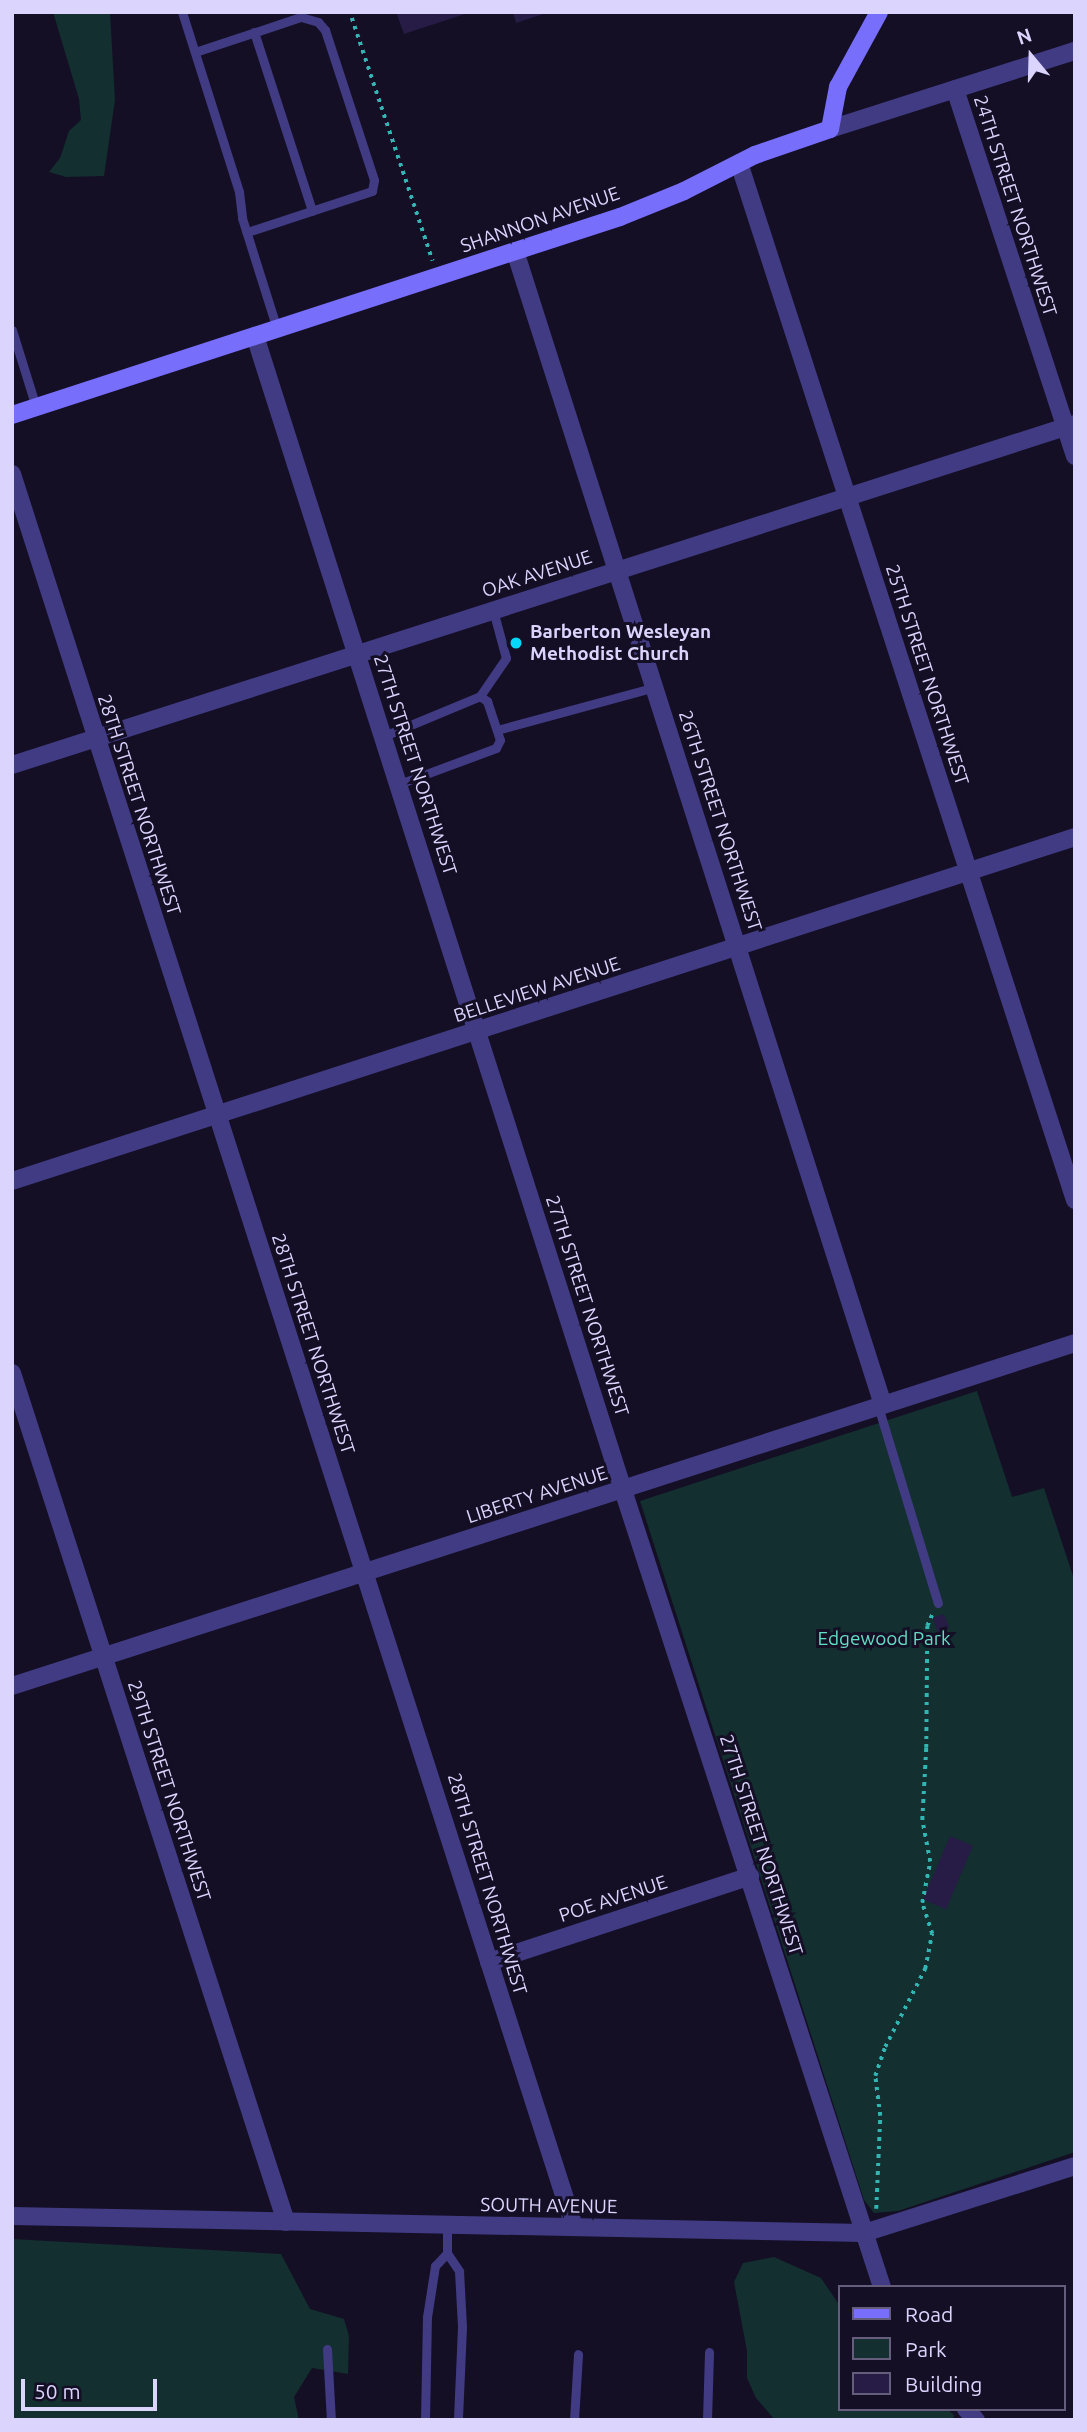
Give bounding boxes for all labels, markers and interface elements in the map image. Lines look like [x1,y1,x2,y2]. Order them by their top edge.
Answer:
north arrow [996,21,1066,91]
text: N [1014,23,1034,49]
street label: 24TH STREET NORTHWEST [968,93,1062,319]
street label: SHANNON AVENUE [458,182,622,258]
street label: OAK AVENUE [479,546,595,602]
street label: 25TH STREET NORTHWEST [880,562,974,788]
place label: Barberton Wesleyan Methodist Church [530,621,711,665]
marker: Barberton Wesleyan Methodist Church [508,635,524,651]
street label: 27TH STREET NORTHWEST [368,652,462,878]
street label: 28TH STREET NORTHWEST [92,692,186,918]
street label: 26TH STREET NORTHWEST [673,708,767,934]
street label: BELLEVIEW AVENUE [451,952,623,1028]
street label: 27TH STREET NORTHWEST [540,1193,634,1419]
street label: 28TH STREET NORTHWEST [266,1231,360,1457]
street label: LIBERTY AVENUE [464,1461,610,1529]
park label: Edgewood Park [817,1628,951,1650]
street label: 29TH STREET NORTHWEST [122,1678,216,1904]
street label: 27TH STREET NORTHWEST [714,1732,808,1958]
street label: 28TH STREET NORTHWEST [442,1770,532,1998]
street label: POE AVENUE [556,1871,670,1927]
street label: SOUTH AVENUE [480,2193,618,2219]
legend [838,2285,1066,2411]
text: Road [905,2302,953,2326]
text: Park [905,2337,947,2361]
scale bar [24,2366,161,2410]
text: Building [905,2372,982,2396]
text: 50 m [34,2379,81,2403]

